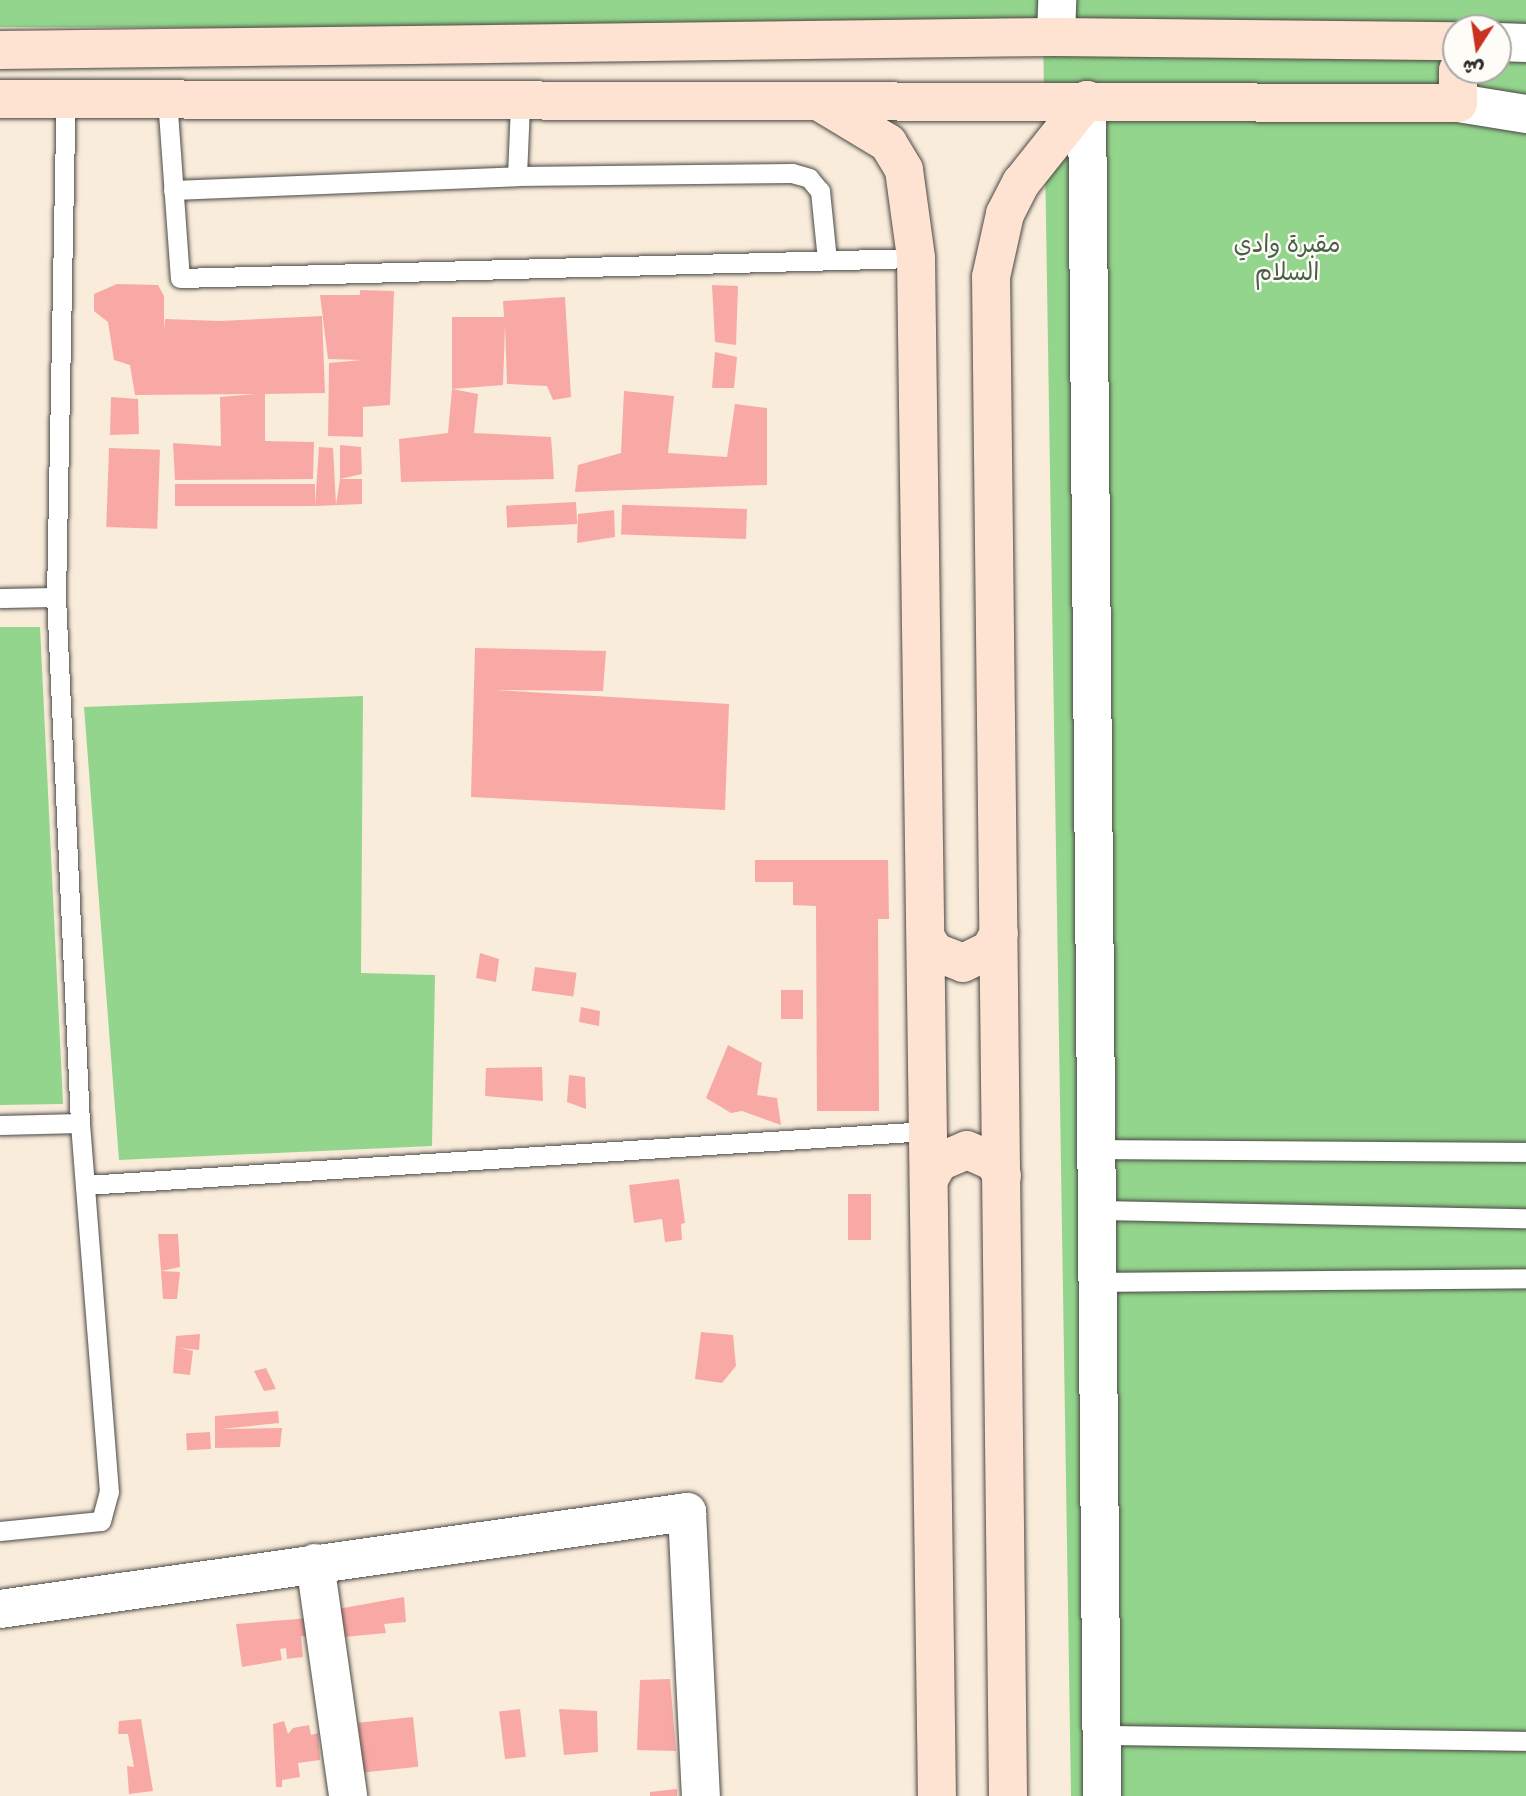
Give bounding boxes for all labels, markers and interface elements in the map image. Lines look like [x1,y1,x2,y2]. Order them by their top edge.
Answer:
north arrow [1442,14,1512,84]
text: ش [1459,50,1487,86]
park label: مقبرة وادي السلام [1234,231,1340,287]

